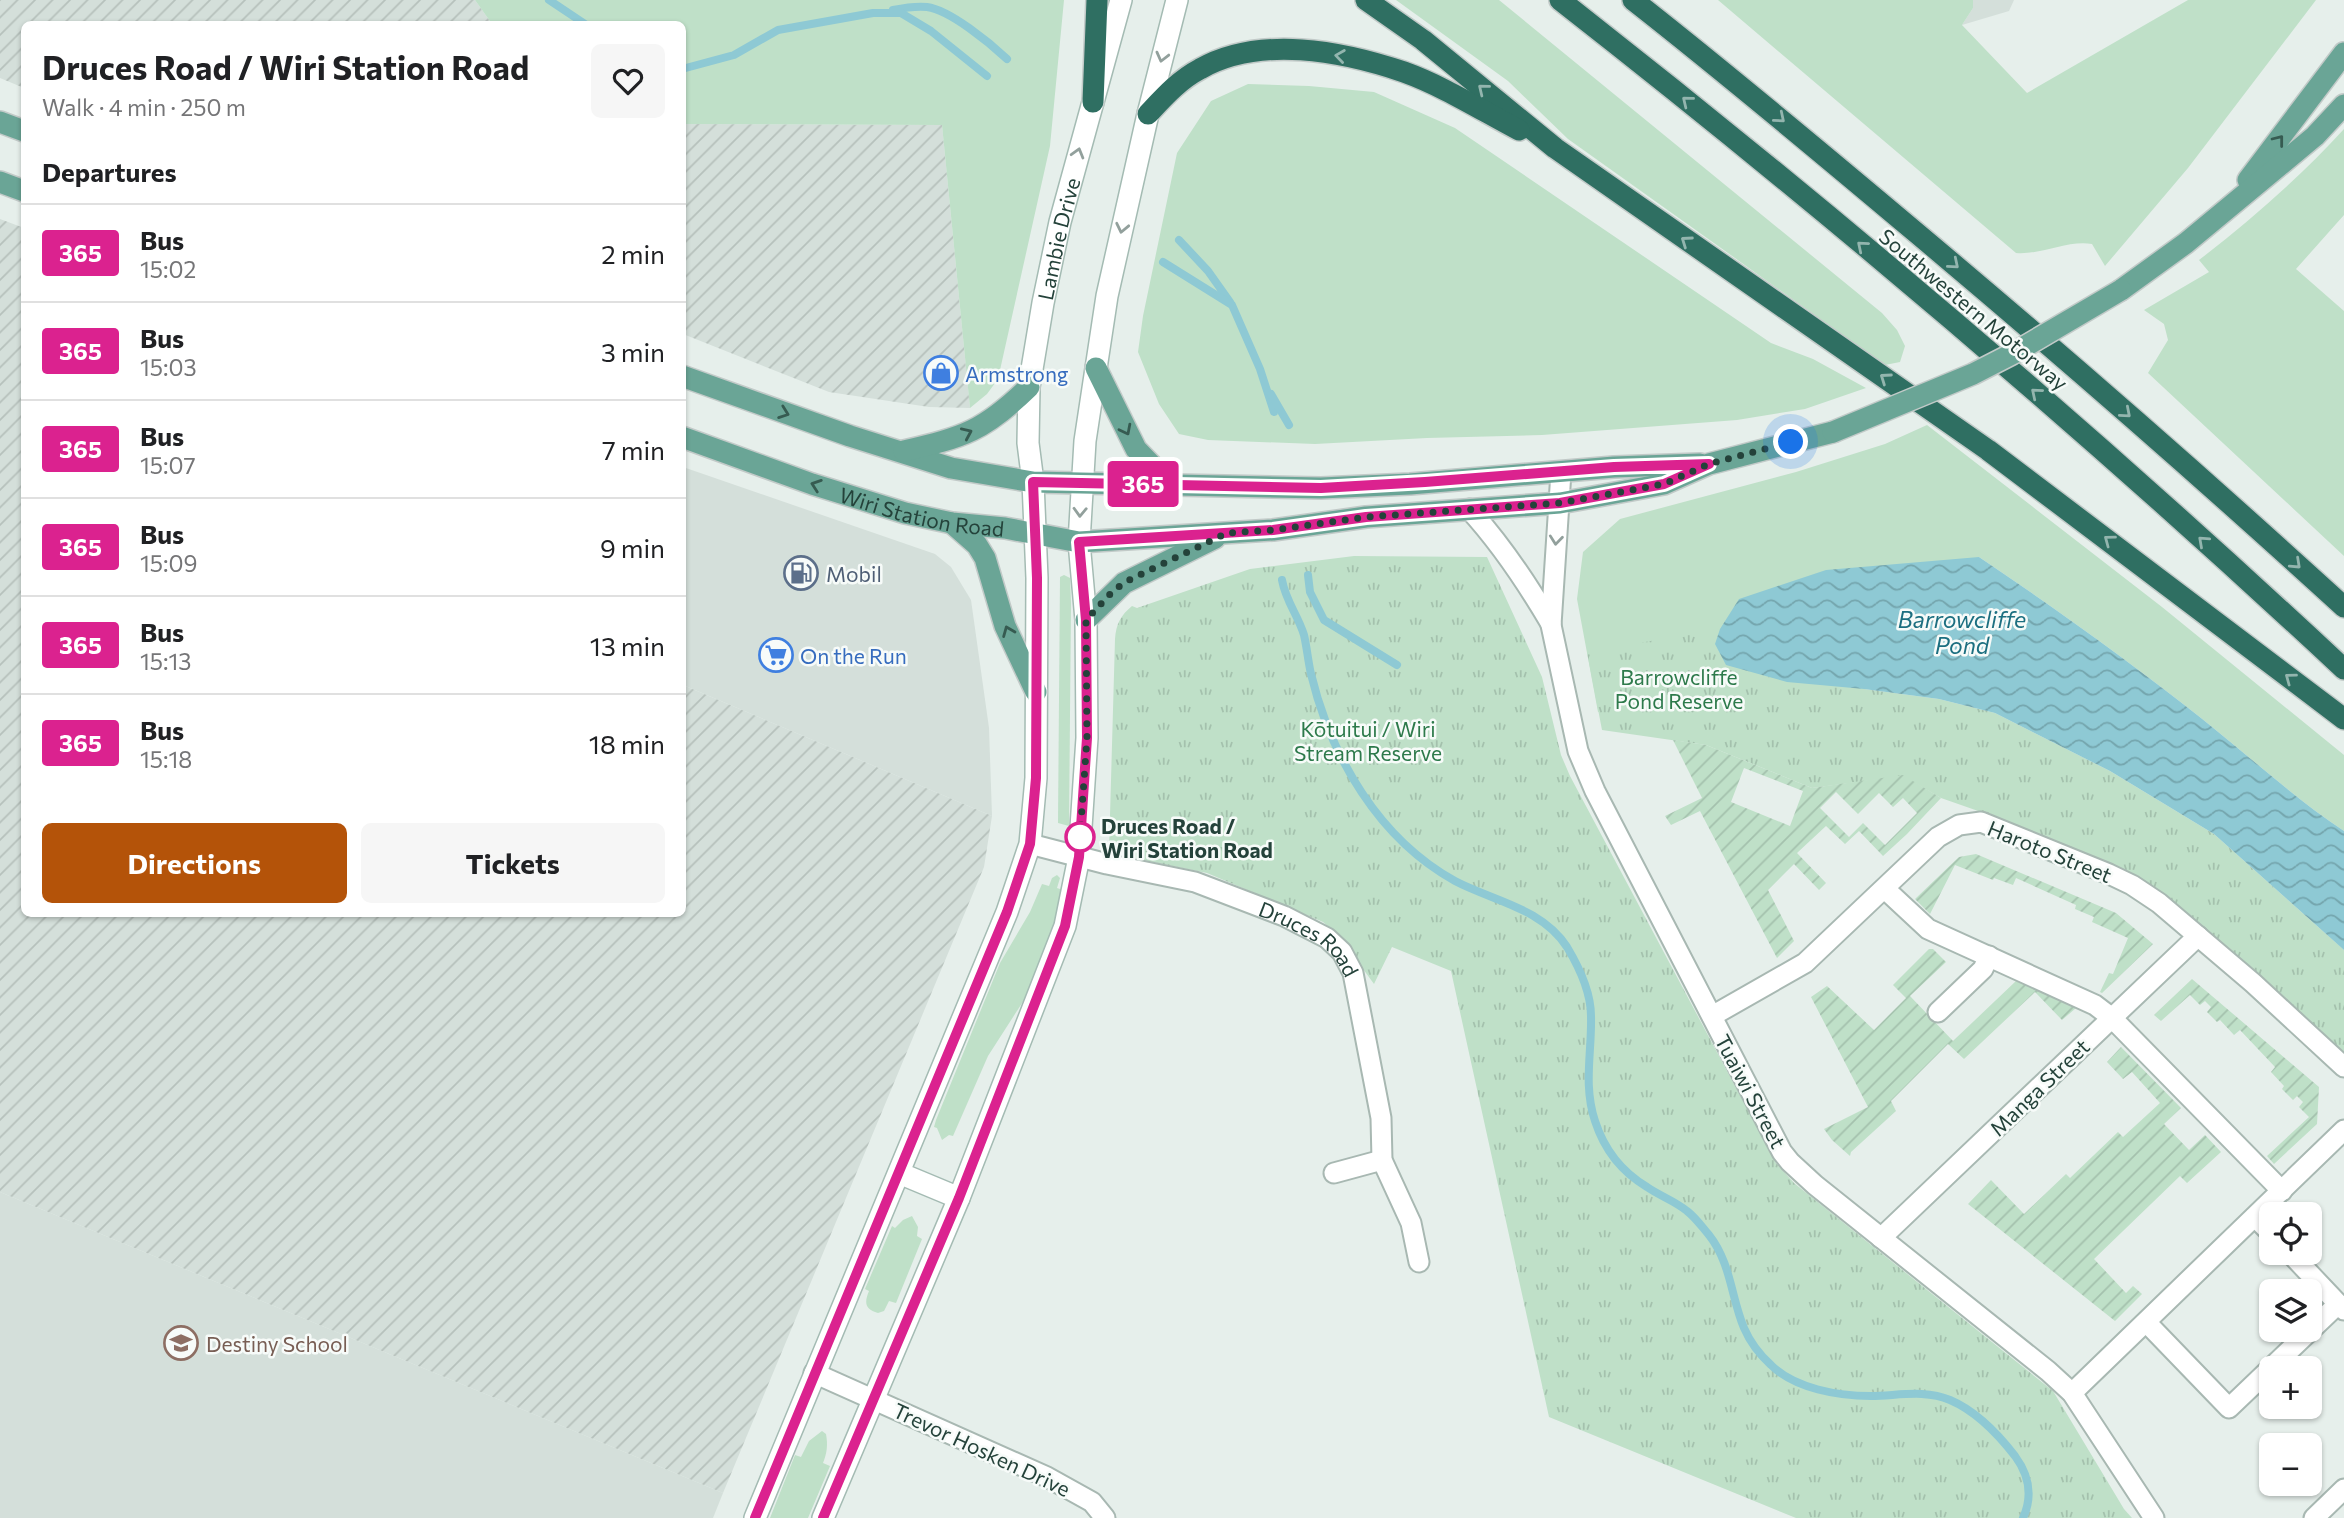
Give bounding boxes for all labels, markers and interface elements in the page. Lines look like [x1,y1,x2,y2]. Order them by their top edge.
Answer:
button: heart [591,44,665,118]
text: Druces Road / Wiri Station Road [42,46,529,87]
one-way arrow [1334,49,1346,64]
one-way arrow [1156,51,1170,63]
one-way arrow [1479,85,1492,97]
text: Walk · 4 min · 250 m [42,93,246,121]
one-way arrow [1682,97,1695,109]
one-way arrow [1771,110,1784,122]
one-way arrow [2271,135,2284,147]
one-way arrow [1070,147,1085,159]
text: Departures [42,156,177,187]
street label: Lambie Drive [1031,175,1084,302]
one-way arrow [1115,222,1130,234]
street label: Southwestern Motorway [1875,223,2073,395]
text: Bus [140,224,184,255]
one-way arrow [1681,237,1694,249]
text: 365 [59,238,102,267]
text: 2 min [601,238,665,269]
one-way arrow [1858,241,1870,254]
text: 15:02 [140,255,196,283]
one-way arrow [1945,256,1958,268]
text: Bus [140,322,184,353]
text: 365 [59,336,102,365]
text: 3 min [601,336,665,367]
text: 15:03 [140,353,197,381]
shop icon: Armstrong [922,354,960,392]
place label: Armstrong [965,361,1068,386]
one-way arrow [1880,374,1893,386]
one-way arrow [2031,389,2044,401]
one-way arrow [778,404,790,418]
one-way arrow [2117,405,2130,417]
text: Bus [140,420,184,451]
one-way arrow [1118,423,1132,435]
your location [1773,424,1808,459]
one-way arrow [960,427,973,441]
text: 365 [59,434,102,463]
text: 7 min [602,434,665,465]
text: 15:07 [140,451,196,479]
line badge: 365 [1103,461,1183,507]
text: 365 [1122,469,1164,498]
one-way arrow [810,479,822,493]
street label: Wiri Station Road [837,481,1005,540]
one-way arrow [1073,507,1088,518]
text: Bus [140,518,184,549]
text: 365 [59,532,102,561]
text: 9 min [600,532,665,563]
one-way arrow [1549,535,1564,546]
one-way arrow [2104,536,2116,549]
one-way arrow [2198,536,2211,549]
text: 15:09 [140,549,197,577]
fuel station icon: Mobil [782,554,820,592]
one-way arrow [2288,555,2301,568]
place label: Mobil [826,561,882,586]
water label: Barrowcliffe Pond [1898,605,2026,659]
text: Bus [140,616,184,647]
one-way arrow [1002,625,1016,637]
text: 365 [59,630,102,659]
text: 13 min [590,630,665,661]
supermarket icon: On the Run [757,636,795,674]
place label: On the Run [800,643,907,668]
text: 15:13 [140,647,191,675]
park label: Barrowcliffe Pond Reserve [1615,664,1743,713]
one-way arrow [2285,673,2297,686]
text: Bus [140,714,184,745]
park label: Kōtuitui / Wiri Stream Reserve [1294,716,1442,765]
text: 365 [59,728,102,757]
text: 18 min [589,728,665,759]
text: 15:18 [140,745,192,773]
place label: Druces Road / Wiri Station Road [1101,813,1273,862]
street label: Haroto Street [1984,815,2116,887]
marker: Druces Road / Wiri Station Road [1065,822,1095,852]
button: Directions [42,823,347,903]
button: Tickets [361,823,665,903]
street label: Druces Road [1256,895,1365,980]
street label: Tuaiwi Street [1711,1030,1791,1152]
street label: Manga Street [1984,1033,2094,1141]
map controls [2259,1202,2322,1496]
button: locate [2259,1202,2322,1265]
button: layers [2259,1279,2322,1342]
school or university icon: Destiny School [162,1324,200,1362]
place label: Destiny School [206,1331,348,1356]
button: + [2259,1356,2322,1419]
street label: Trevor Hosken Drive [890,1397,1074,1501]
button: − [2259,1433,2322,1496]

